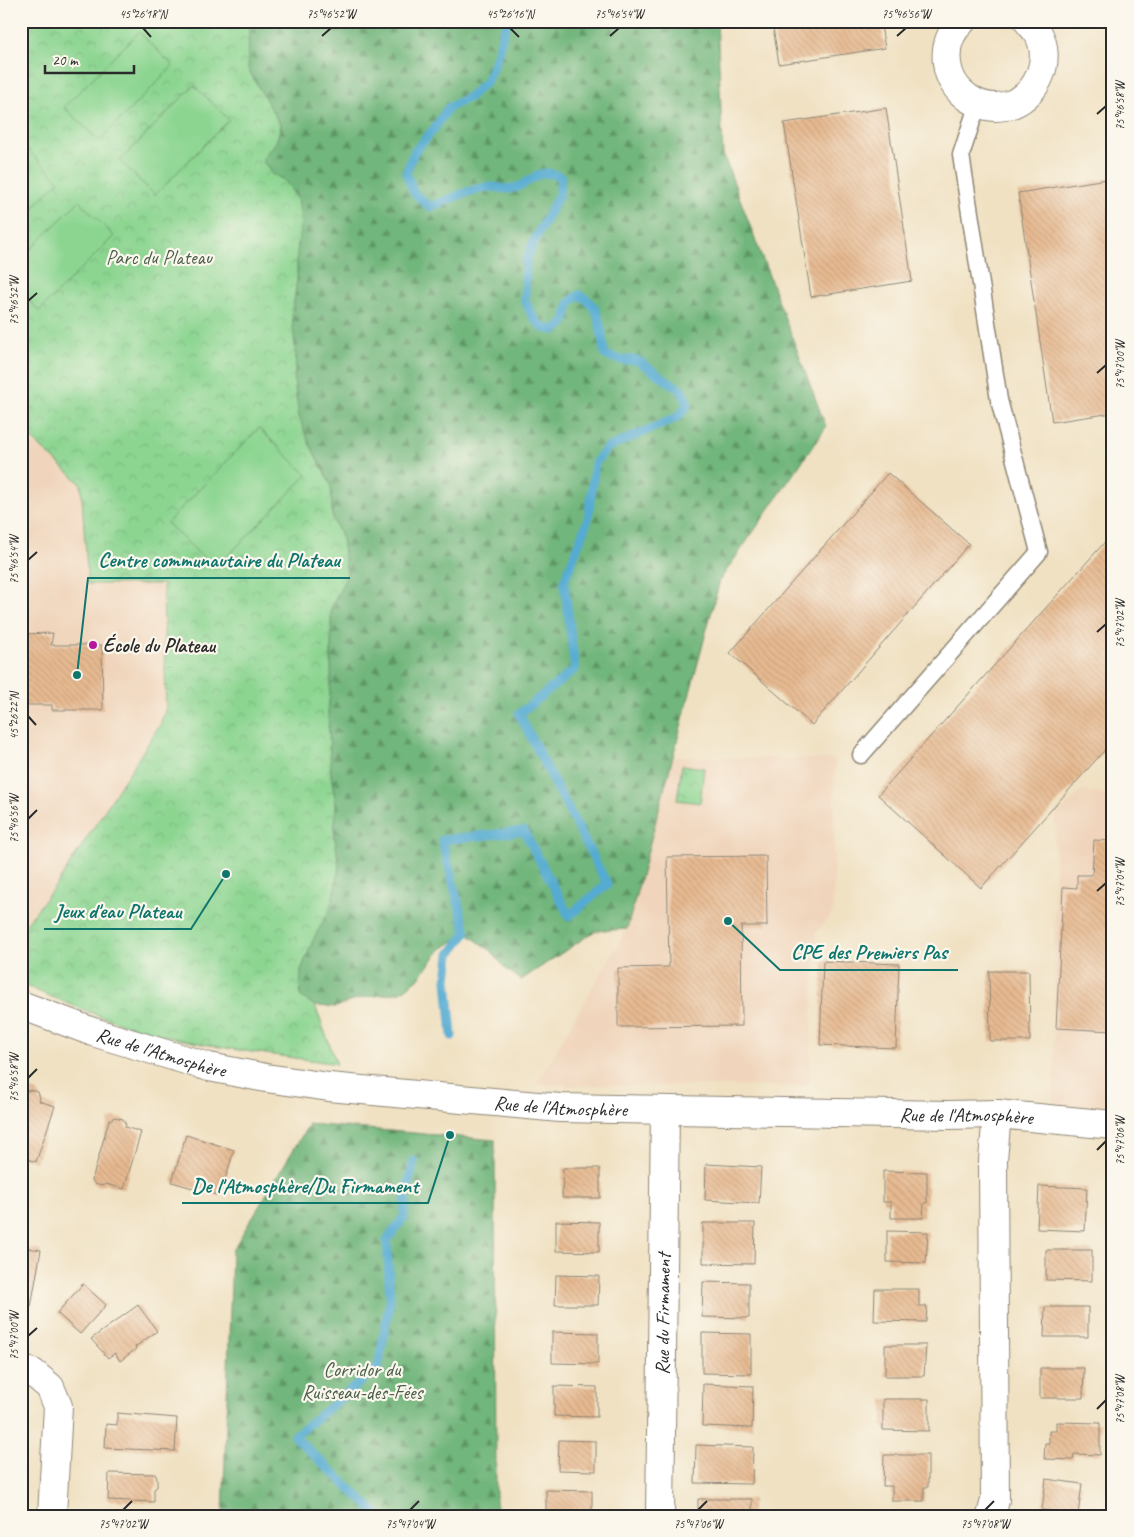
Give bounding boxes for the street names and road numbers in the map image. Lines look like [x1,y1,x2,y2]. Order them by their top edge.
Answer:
street label: Rue de l'Atmosphère [94,1021,229,1083]
street label: Rue de l'Atmosphère [493,1090,629,1122]
street label: Rue de l'Atmosphère [899,1101,1035,1130]
street label: Rue du Firmament [649,1250,676,1375]

